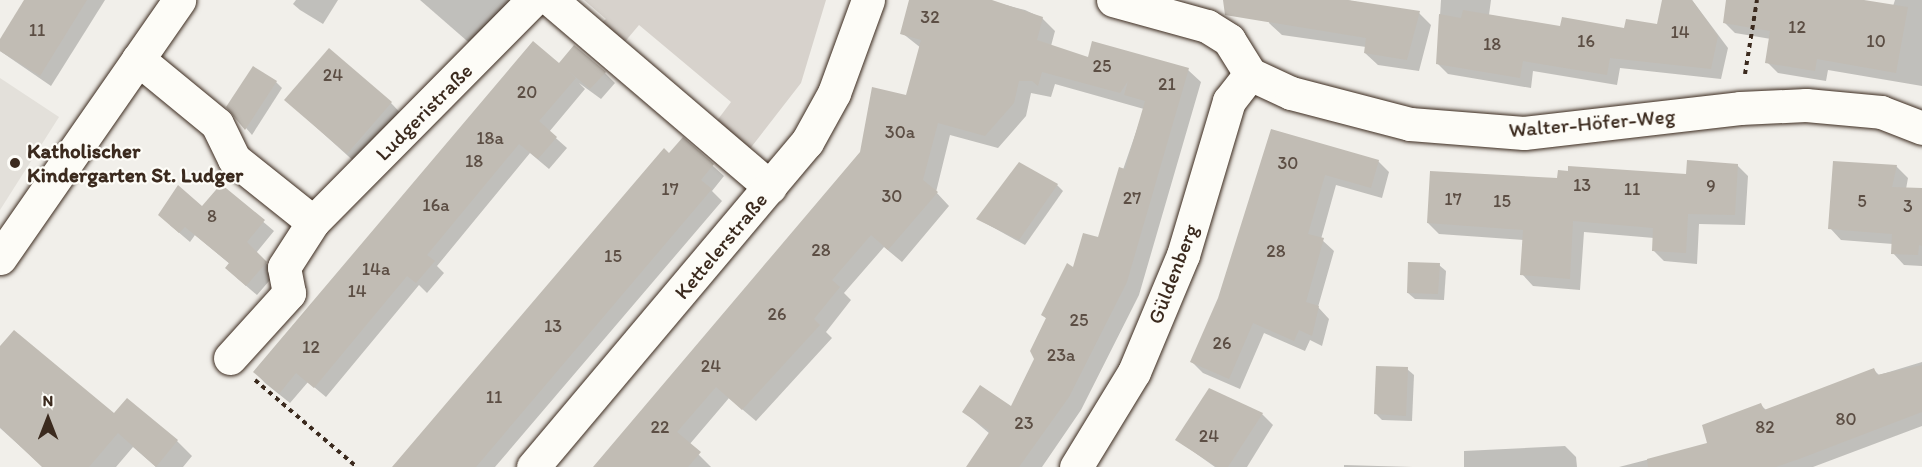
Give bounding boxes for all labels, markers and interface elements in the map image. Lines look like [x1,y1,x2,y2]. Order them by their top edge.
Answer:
house number: 32 [920,6,940,28]
house number: 12 [1788,16,1806,38]
house number: 11 [29,19,45,41]
house number: 14 [1670,21,1690,43]
house number: 16 [1577,30,1595,52]
house number: 10 [1866,30,1886,52]
house number: 18 [1483,33,1501,55]
house number: 25 [1093,55,1111,77]
street label: Ludgeristraße [370,58,478,166]
house number: 24 [323,64,343,86]
house number: 21 [1158,73,1176,95]
house number: 20 [517,81,537,103]
street label: Walter-Höfer-Weg [1508,103,1676,143]
house number: 30a [885,121,915,143]
house number: 18a [476,127,504,149]
place label: Katholischer Kindergarten St. Ludger [27,138,243,188]
house number: 18 [465,150,483,172]
house number: 30 [1278,152,1298,174]
marker: Katholischer Kindergarten St. Ludger [8,156,22,170]
house number: 13 [1573,174,1591,196]
house number: 9 [1706,175,1716,197]
house number: 17 [661,178,679,200]
house number: 11 [1624,178,1640,200]
house number: 30 [882,185,902,207]
house number: 27 [1123,187,1141,209]
street label: Kettelerstraße [669,188,773,304]
house number: 17 [1444,188,1462,210]
house number: 15 [1493,190,1511,212]
house number: 5 [1857,190,1867,212]
house number: 16a [422,194,450,216]
house number: 3 [1903,195,1913,217]
house number: 8 [207,205,217,227]
street label: Güldenberg [1142,221,1204,327]
house number: 28 [811,239,831,261]
house number: 28 [1266,240,1286,262]
house number: 15 [604,245,622,267]
house number: 14a [362,258,390,280]
house number: 14 [347,280,367,302]
house number: 26 [768,303,786,325]
house number: 25 [1070,309,1088,331]
house number: 13 [544,315,562,337]
house number: 26 [1213,332,1231,354]
house number: 12 [302,336,320,358]
house number: 23a [1047,344,1075,366]
house number: 24 [701,355,721,377]
house number: 11 [486,386,502,408]
north arrow [18,389,78,449]
text: N [43,391,53,410]
house number: 80 [1836,408,1856,430]
house number: 23 [1014,412,1034,434]
house number: 22 [651,416,669,438]
house number: 82 [1755,416,1775,438]
house number: 24 [1199,425,1219,447]

